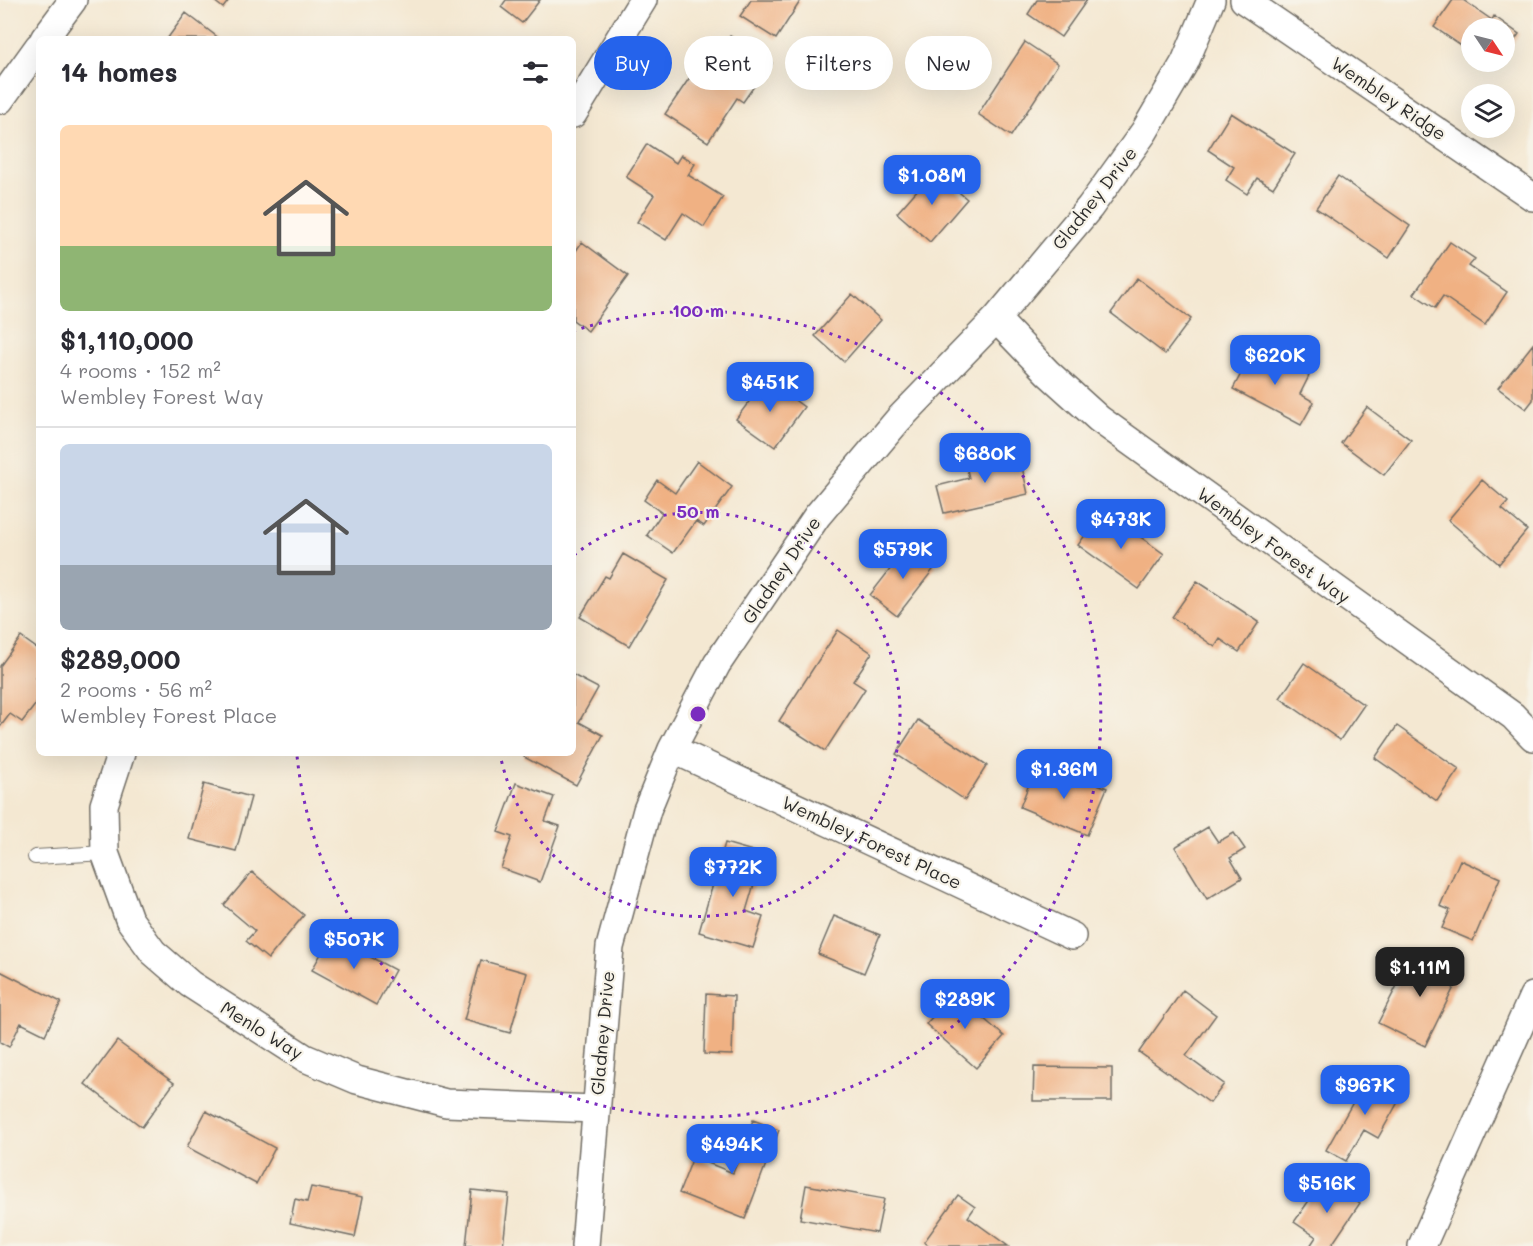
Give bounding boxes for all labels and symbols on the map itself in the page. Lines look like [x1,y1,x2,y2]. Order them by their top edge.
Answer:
north arrow [1461,18,1515,72]
street label: Wembley Ridge [1327,51,1451,145]
street label: Gladney Drive [1046,142,1142,254]
pin: $1.08M [883,155,981,206]
text: 100 m [672,298,724,322]
pin: $620K [1233,335,1317,386]
pin: $451K [728,362,812,413]
pin: $680K [943,433,1027,484]
street label: Wembley Forest Way [1193,481,1355,609]
text: 50 m [677,499,719,523]
pin: $473K [1079,499,1163,550]
street label: Gladney Drive [736,512,826,628]
pin: $579K [861,529,945,580]
centre of rings [688,704,708,724]
pin: $1.36M [1015,749,1113,800]
street label: Wembley Forest Place [778,790,966,894]
pin: $772K [691,847,775,898]
pin: $507K [312,919,396,970]
pin: $1.11M [1371,947,1469,998]
street label: Gladney Drive [585,970,619,1096]
pin: $289K [923,979,1007,1030]
street label: Menlo Way [216,995,308,1065]
pin: $967K [1323,1065,1407,1116]
pin: $494K [690,1124,774,1175]
pin: $516K [1285,1163,1369,1214]

